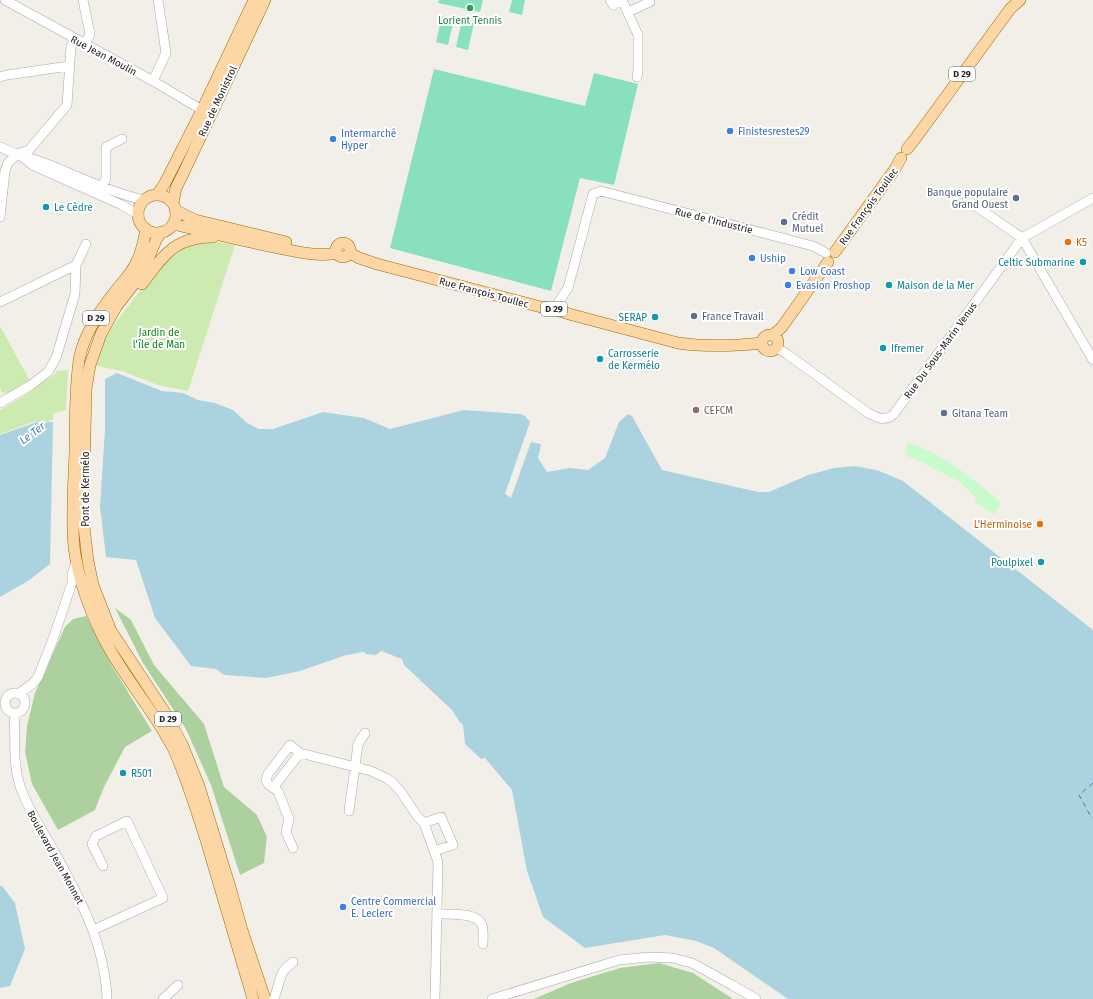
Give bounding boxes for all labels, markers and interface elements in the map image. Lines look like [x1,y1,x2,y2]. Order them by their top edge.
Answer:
marker: Lorient Tennis [465,3,475,13]
place label: Lorient Tennis [438,15,502,27]
street label: Rue Jean Moulin [68,33,139,78]
street label: Rue de Monistrol [196,64,240,139]
road number: D 29 [949,67,975,81]
marker: Finistesrestes29 [725,126,735,136]
place label: Finistesrestes29 [738,126,810,138]
place label: Intermarché Hyper [341,128,396,152]
marker: Intermarché Hyper [328,134,338,144]
street label: Rue François Toullec [837,166,901,247]
place label: Banque populaire Grand Ouest [927,187,1008,211]
marker: Banque populaire Grand Ouest [1011,193,1021,203]
marker: Le Cèdre [41,202,51,212]
place label: Le Cèdre [54,202,93,214]
street label: Rue de l'Industrie [673,205,754,236]
place label: Crédit Mutuel [792,211,823,235]
marker: Crédit Mutuel [779,217,789,227]
marker: K5 [1063,237,1073,247]
place label: K5 [1076,237,1087,249]
marker: Uship [747,253,757,263]
place label: Uship [760,253,786,265]
place label: Celtic Submarine [998,257,1075,269]
marker: Celtic Submarine [1078,257,1088,267]
marker: Low Coast [787,266,797,276]
place label: Low Coast [800,266,846,278]
street label: Rue François Toullec [438,275,530,311]
marker: Evasion Proshop [783,280,793,290]
place label: Evasion Proshop [796,280,870,292]
marker: Maison de la Mer [884,280,894,290]
place label: Maison de la Mer [897,280,974,292]
street label: Rue Du Sous-Marin Venus [902,300,980,401]
road number: D 29 [541,302,567,316]
road number: D 29 [83,311,109,325]
marker: France Travail [689,311,699,321]
place label: France Travail [702,311,764,323]
place label: SERAP [619,312,647,324]
marker: SERAP [650,312,660,322]
park label: Jardin de l'île de Man [133,327,185,351]
marker: Ifremer [878,343,888,353]
place label: Ifremer [891,343,924,355]
place label: Carrosserie de Kermélo [608,348,660,372]
marker: Carrosserie de Kermélo [595,354,605,364]
marker: CEFCM [691,405,701,415]
place label: CEFCM [704,405,733,417]
marker: Gitana Team [939,408,949,418]
place label: Gitana Team [952,408,1008,420]
water label: Le Ter [17,419,48,447]
street label: Pont de Kermélo [80,451,92,527]
place label: L'Herminoise [974,519,1032,531]
marker: L'Herminoise [1035,519,1045,529]
place label: Poulpixel [991,557,1033,569]
marker: Poulpixel [1036,557,1046,567]
road number: D 29 [155,712,181,726]
marker: R501 [118,768,128,778]
place label: R501 [131,768,152,780]
street label: Boulevard Jean Monnet [24,809,86,907]
place label: Centre Commercial E. Leclerc [351,896,436,920]
marker: Centre Commercial E. Leclerc [338,902,348,912]

